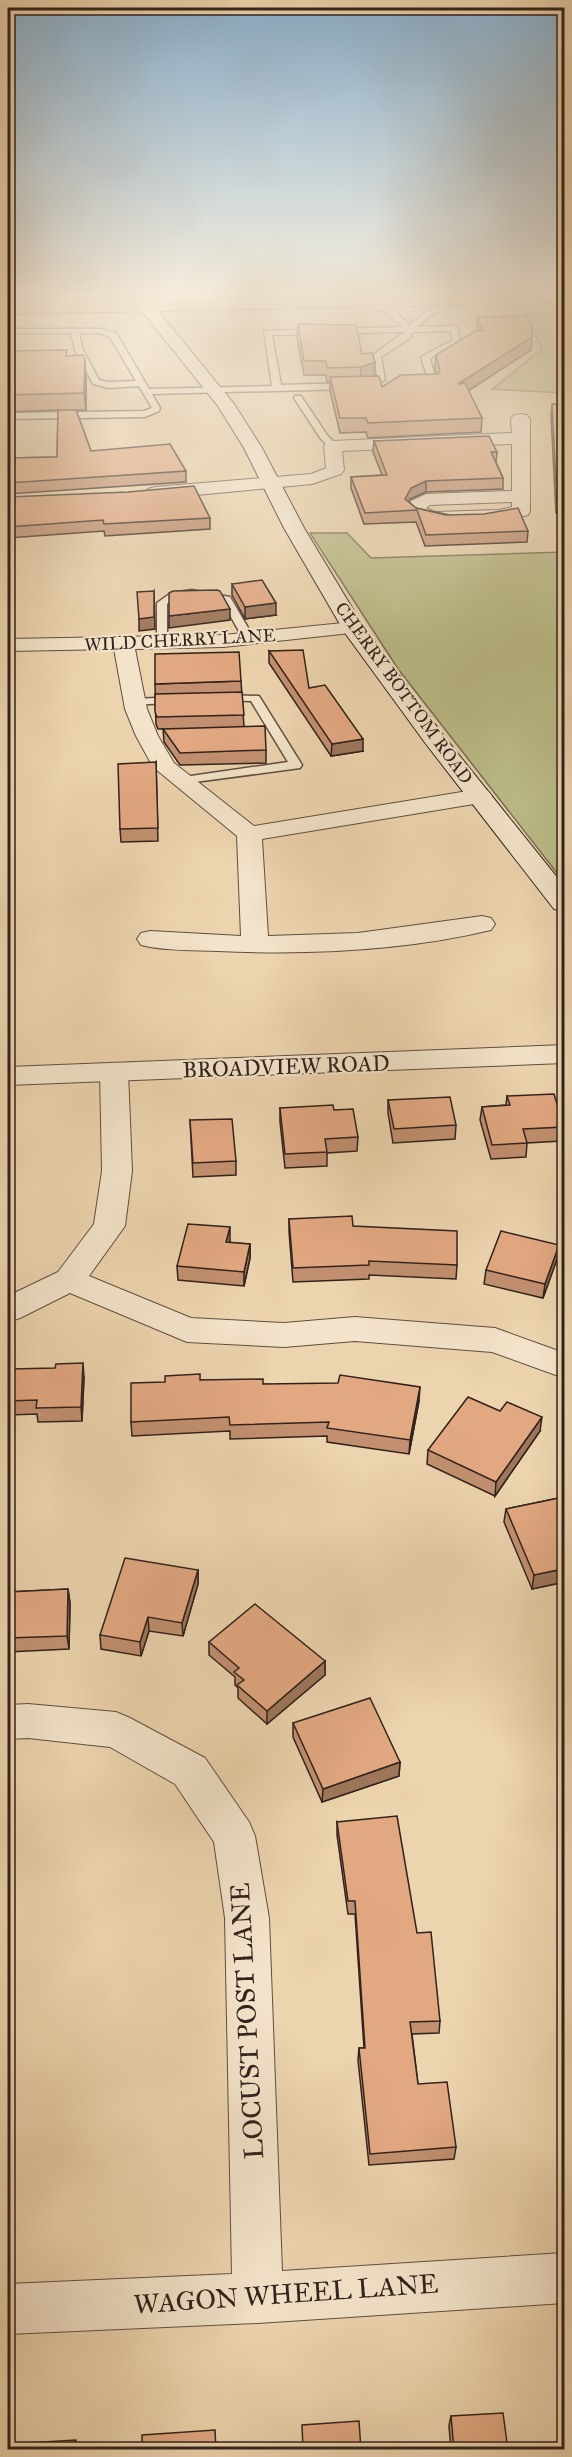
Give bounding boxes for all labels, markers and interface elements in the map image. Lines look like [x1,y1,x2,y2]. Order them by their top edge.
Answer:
street label: CHERRY BOTTOM ROAD [331,598,477,788]
street label: WILD CHERRY LANE [84,624,276,656]
street label: BROADVIEW ROAD [182,1049,390,1084]
street label: LOCUST POST LANE [223,1882,270,2160]
street label: WAGON WHEEL LANE [133,2266,439,2321]

